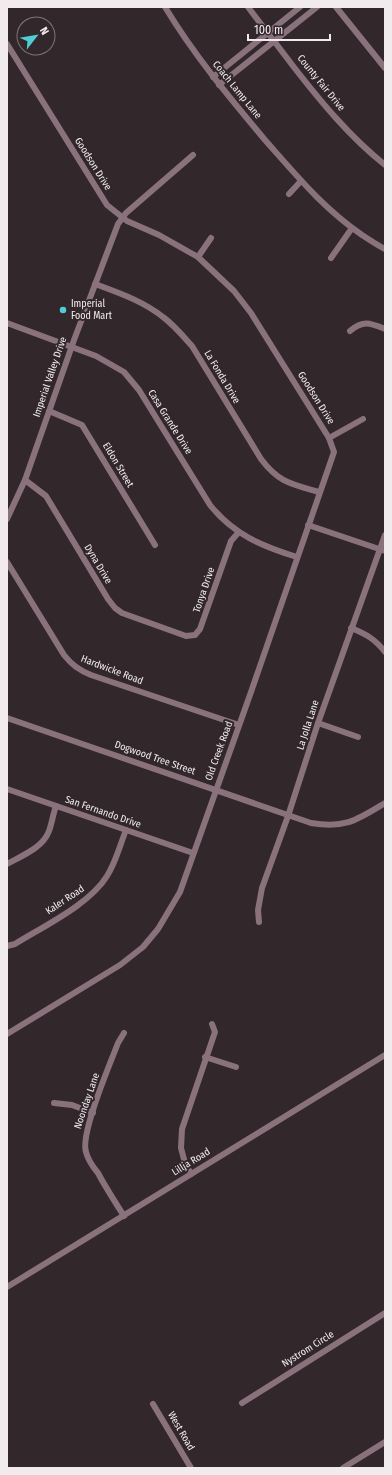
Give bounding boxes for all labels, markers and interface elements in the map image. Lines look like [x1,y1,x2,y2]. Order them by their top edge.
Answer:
north arrow [16,16,56,56]
scale bar [248,16,330,42]
text: 100 m [254,23,283,37]
text: N [37,25,51,37]
street label: County Fair Drive [295,52,347,114]
street label: Coach Lamp Lane [210,59,264,121]
street label: Goodson Drive [72,135,114,193]
place label: Imperial Food Mart [71,298,113,322]
marker: Imperial Food Mart [58,305,68,315]
street label: Imperial Valley Drive [31,335,69,419]
street label: La Fonda Drive [201,348,243,406]
street label: Goodson Drive [295,369,337,427]
street label: Casa Grande Drive [145,387,195,457]
street label: Eldon Street [100,440,136,490]
street label: Dyna Drive [82,542,114,586]
street label: Tonya Drive [191,566,217,614]
street label: Hardwicke Road [79,653,145,687]
street label: La Jolla Lane [294,699,322,751]
street label: Old Creek Road [203,720,235,782]
street label: Dogwood Tree Street [113,739,198,778]
street label: San Fernando Drive [63,793,143,831]
street label: Kaler Road [43,883,87,917]
street label: Noonday Lane [72,1071,102,1130]
street label: Lillja Road [170,1146,212,1178]
street label: Nystrom Circle [280,1328,336,1370]
street label: West Road [165,1409,197,1453]

